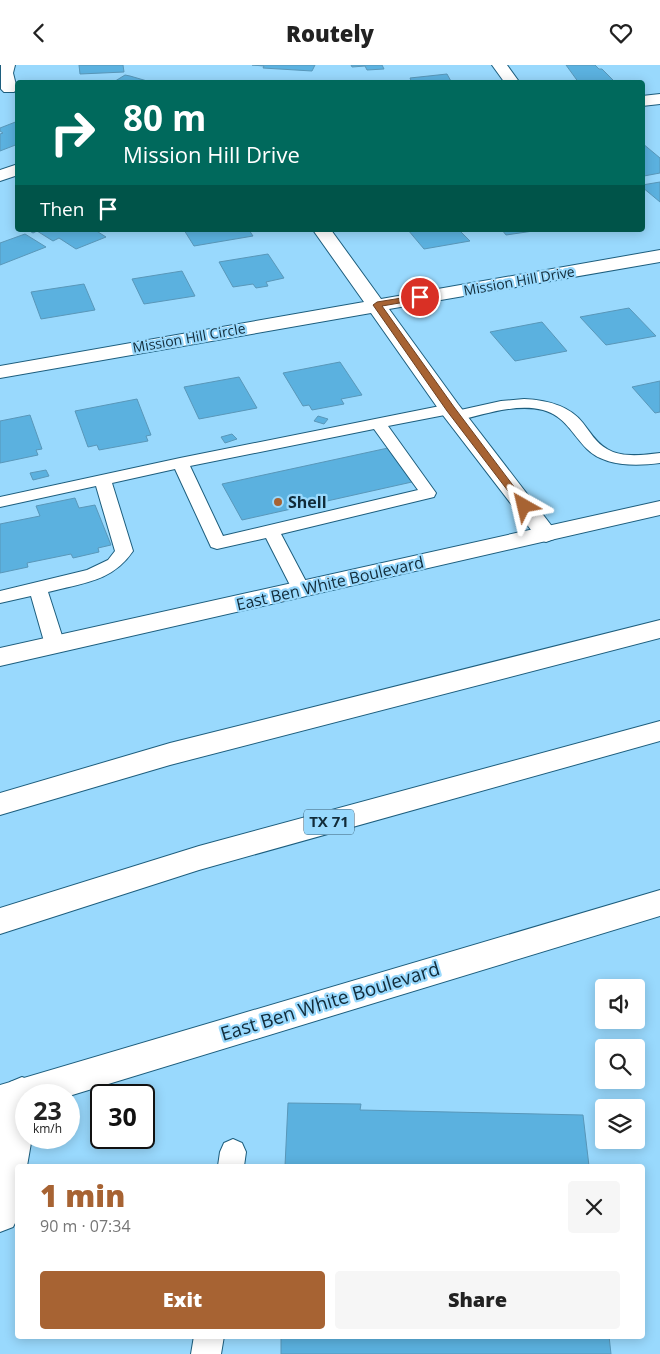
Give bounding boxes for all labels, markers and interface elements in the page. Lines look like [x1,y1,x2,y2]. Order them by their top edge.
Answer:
text: Routely [286,18,374,48]
icon: back [25,19,53,47]
icon: heart [607,19,635,47]
text: 80 m [123,94,206,141]
icon: right [40,100,105,165]
text: Mission Hill Drive [123,139,300,169]
icon: arrive [94,195,122,223]
text: Then [40,196,84,222]
street label: Mission Hill Drive [462,261,576,300]
pin [399,276,441,318]
icon: arrive [406,283,434,311]
street label: Mission Hill Circle [131,318,247,357]
position arrow [497,479,549,531]
place label: Shell [288,491,327,513]
marker: Shell [272,496,284,508]
street label: East Ben White Boulevard [234,551,426,615]
road number: TX 71 [304,809,354,835]
street label: East Ben White Boulevard [217,955,443,1047]
map controls [595,979,645,1149]
button: sound [595,979,645,1029]
button: search [595,1039,645,1089]
speed limit sign: 30 [90,1084,155,1149]
text: 23 [33,1093,62,1127]
button: layers [595,1099,645,1149]
text: km/h [33,1120,62,1137]
text: 1 min [40,1175,125,1216]
button: close [568,1181,620,1233]
text: 90 m · 07:34 [40,1215,131,1237]
button: Exit [40,1271,325,1329]
button: Share [335,1271,620,1329]

